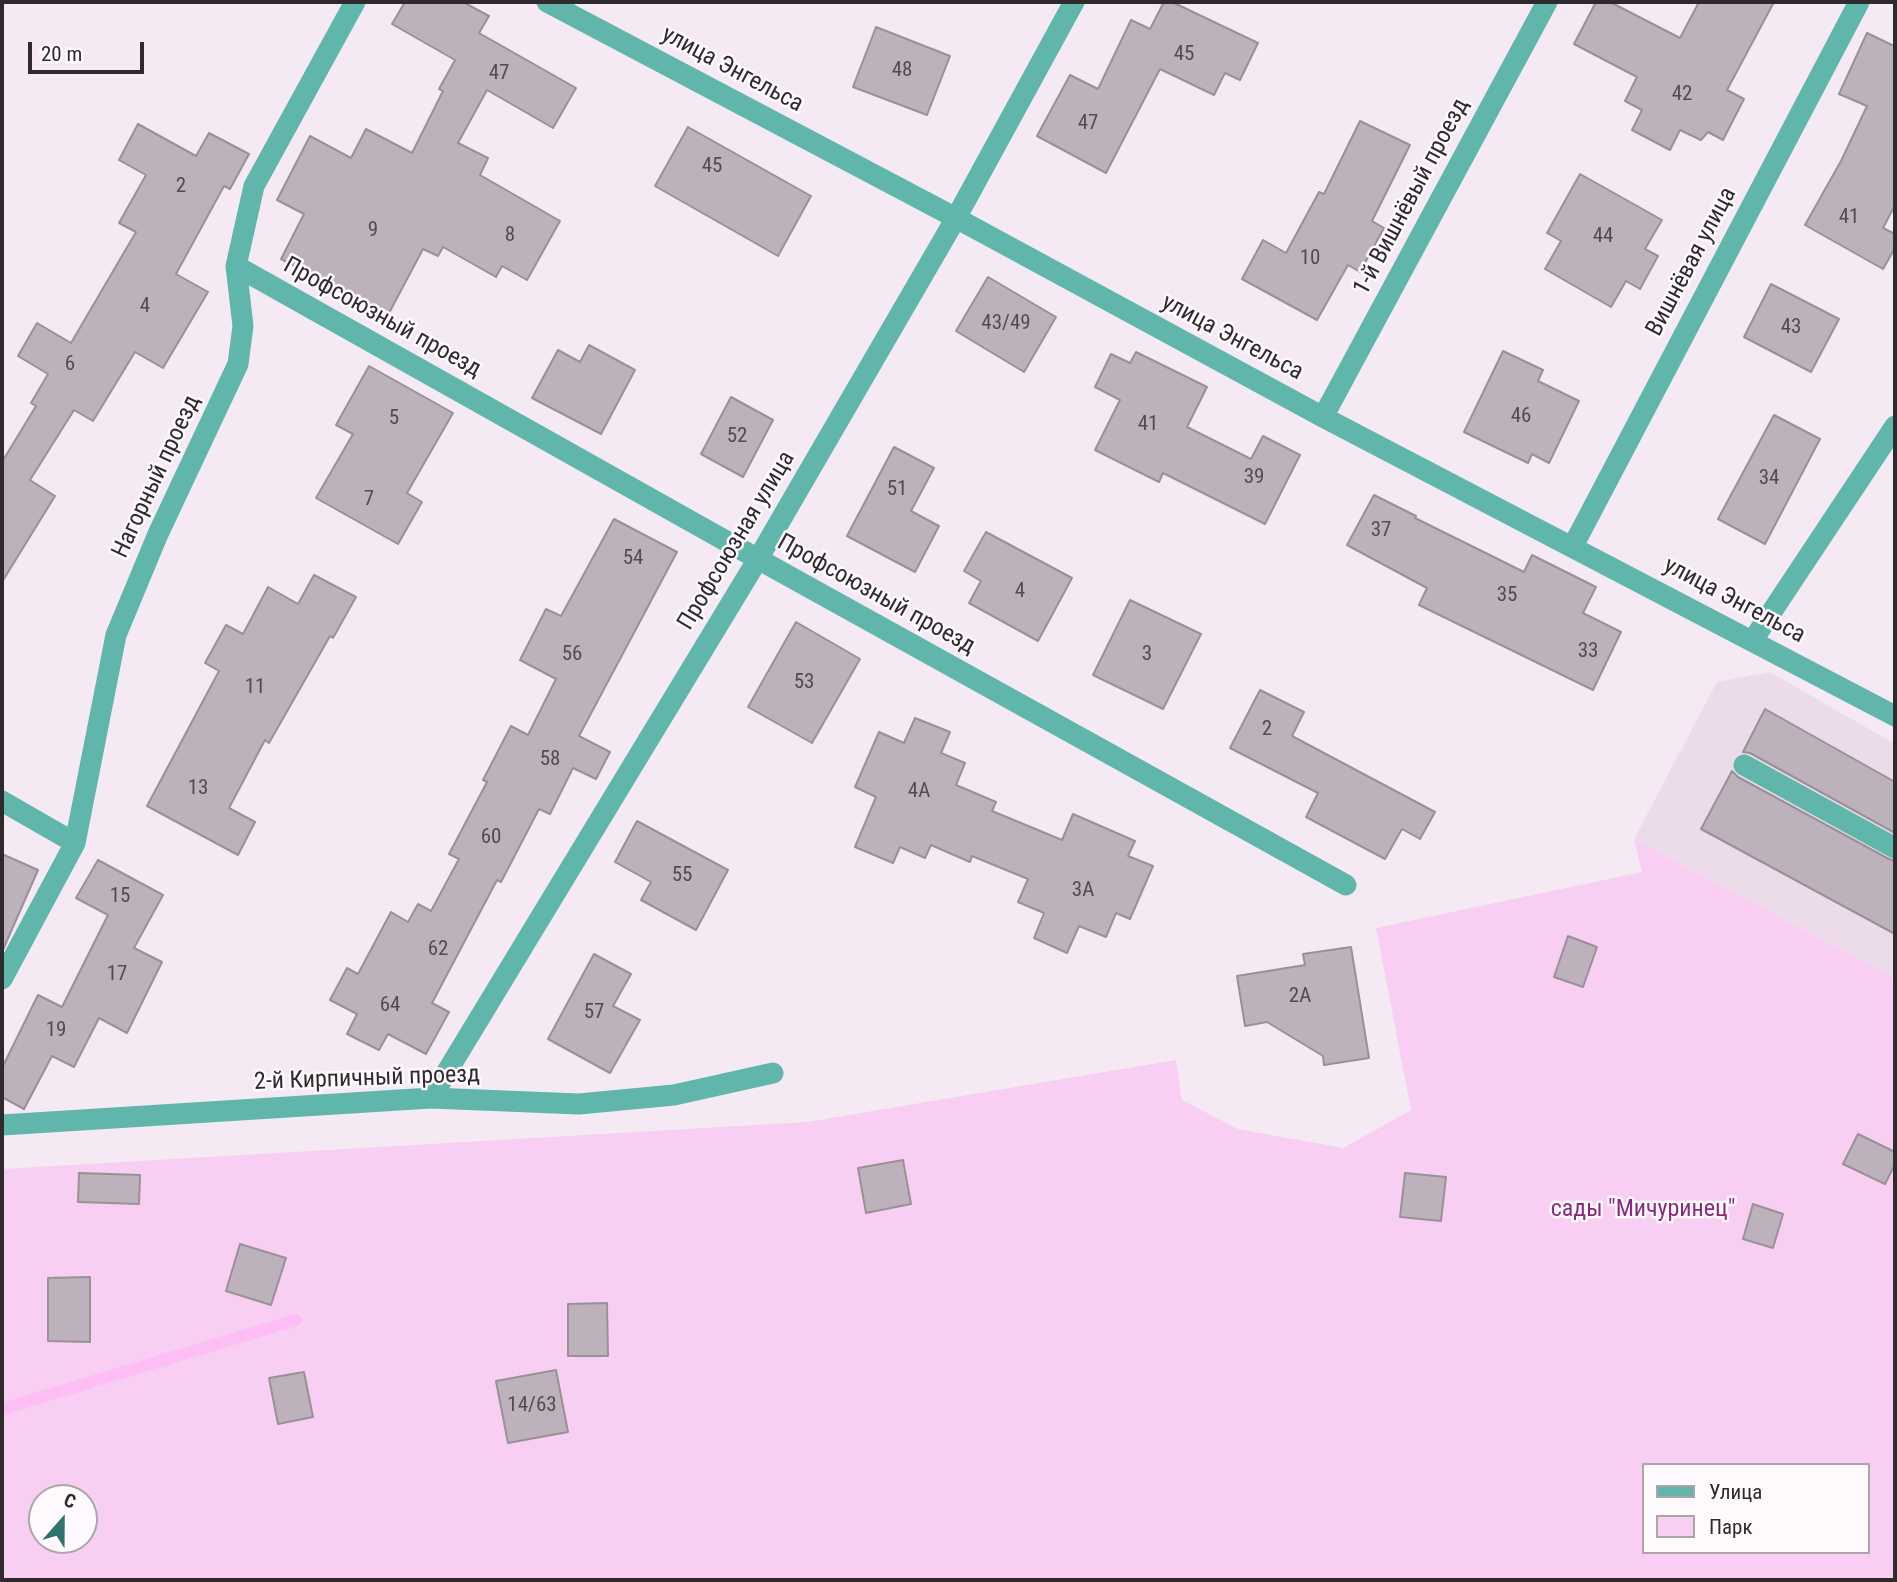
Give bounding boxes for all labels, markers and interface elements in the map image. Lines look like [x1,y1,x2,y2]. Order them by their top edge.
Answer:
street label: улица Энгельса [656,21,808,119]
scale bar [32,28,147,72]
text: 20 m [41,42,82,66]
house number: 45 [1174,42,1194,68]
house number: 48 [892,58,912,84]
house number: 47 [489,61,509,87]
house number: 42 [1672,82,1692,108]
street label: 1-й Вишнёвый проезд [1348,94,1476,300]
house number: 47 [1078,111,1098,137]
house number: 45 [702,154,722,180]
house number: 2 [176,174,186,200]
street label: Вишнёвая улица [1641,183,1743,341]
house number: 41 [1839,205,1859,231]
house number: 9 [368,218,378,244]
house number: 8 [505,223,515,249]
house number: 44 [1593,224,1613,250]
house number: 10 [1300,246,1320,272]
street label: Профсоюзный проезд [278,252,486,384]
street label: улица Энгельса [1156,289,1308,387]
house number: 4 [140,294,150,320]
house number: 43/49 [981,311,1031,337]
house number: 43 [1781,315,1801,341]
house number: 6 [65,352,75,378]
street label: Нагорный проезд [107,391,207,563]
house number: 46 [1511,404,1531,430]
house number: 5 [389,406,399,432]
house number: 41 [1138,412,1158,438]
house number: 52 [727,424,747,450]
street label: Профсоюзная улица [672,446,802,636]
house number: 39 [1244,465,1264,491]
house number: 34 [1759,466,1779,492]
house number: 51 [887,477,907,503]
house number: 7 [364,487,374,513]
house number: 37 [1371,518,1391,544]
street label: Профсоюзный проезд [772,529,980,661]
house number: 54 [623,546,643,572]
street label: улица Энгельса [1658,552,1810,650]
house number: 4 [1015,579,1025,605]
house number: 35 [1497,583,1517,609]
house number: 33 [1578,639,1598,665]
house number: 56 [562,642,582,668]
house number: 3 [1142,642,1152,668]
house number: 53 [794,670,814,696]
house number: 11 [245,675,265,701]
house number: 2 [1262,717,1272,743]
house number: 58 [540,747,560,773]
house number: 13 [188,776,208,802]
house number: 4А [908,779,930,805]
house number: 60 [481,825,501,851]
house number: 55 [672,863,692,889]
house number: 3А [1072,878,1094,904]
house number: 15 [110,884,130,910]
house number: 62 [428,937,448,963]
house number: 17 [107,962,127,988]
house number: 2А [1289,984,1311,1010]
house number: 64 [380,993,400,1019]
house number: 57 [584,1000,604,1026]
house number: 19 [46,1018,66,1044]
street label: 2-й Кирпичный проезд [254,1061,480,1097]
park label: сады "Мичуринец" [1551,1196,1735,1224]
house number: 14/63 [507,1393,557,1419]
legend [1642,1463,1869,1554]
text: Улица [1709,1480,1762,1504]
north arrow [28,1484,98,1554]
text: С [61,1488,79,1513]
text: Парк [1709,1515,1753,1539]

